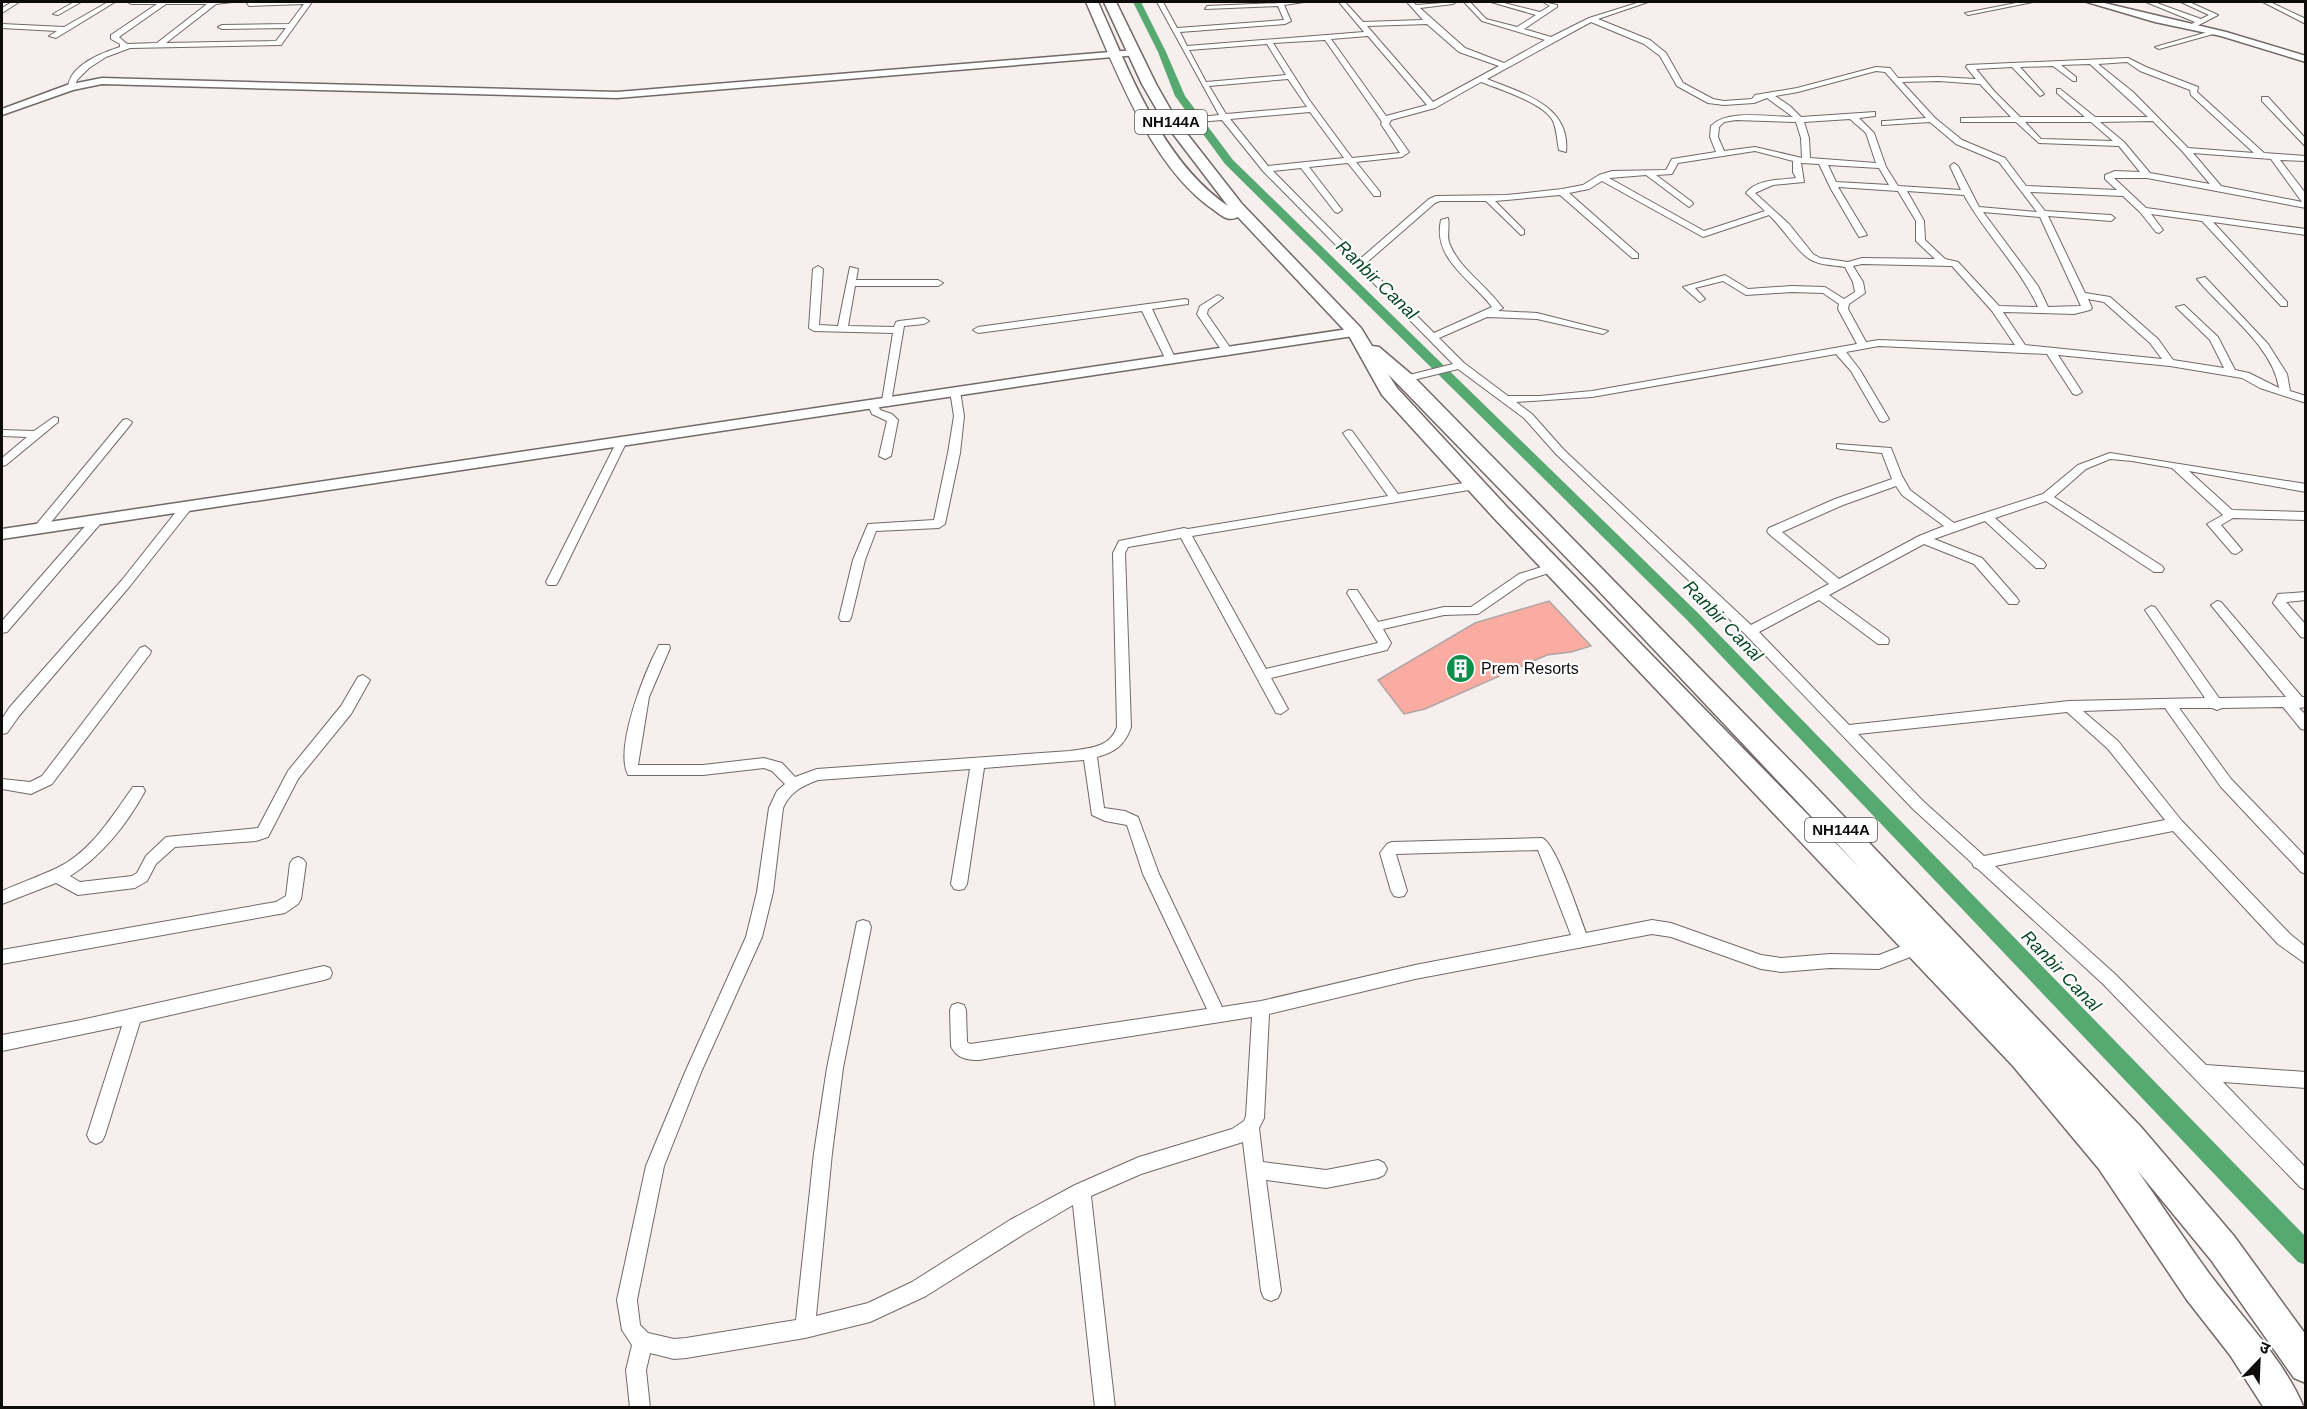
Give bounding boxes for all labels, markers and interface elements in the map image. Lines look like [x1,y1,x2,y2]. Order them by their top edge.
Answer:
road number: NH144A [1135,110,1207,134]
water label: Ranbir Canal [1332,236,1422,324]
water label: Ranbir Canal [1679,576,1767,666]
building icon: Prem Resorts [1444,652,1476,684]
place label: Prem Resorts [1481,660,1579,677]
road number: NH144A [1805,818,1877,842]
water label: Ranbir Canal [2017,926,2105,1016]
north arrow [2229,1331,2289,1391]
text: उ [2257,1338,2273,1358]

